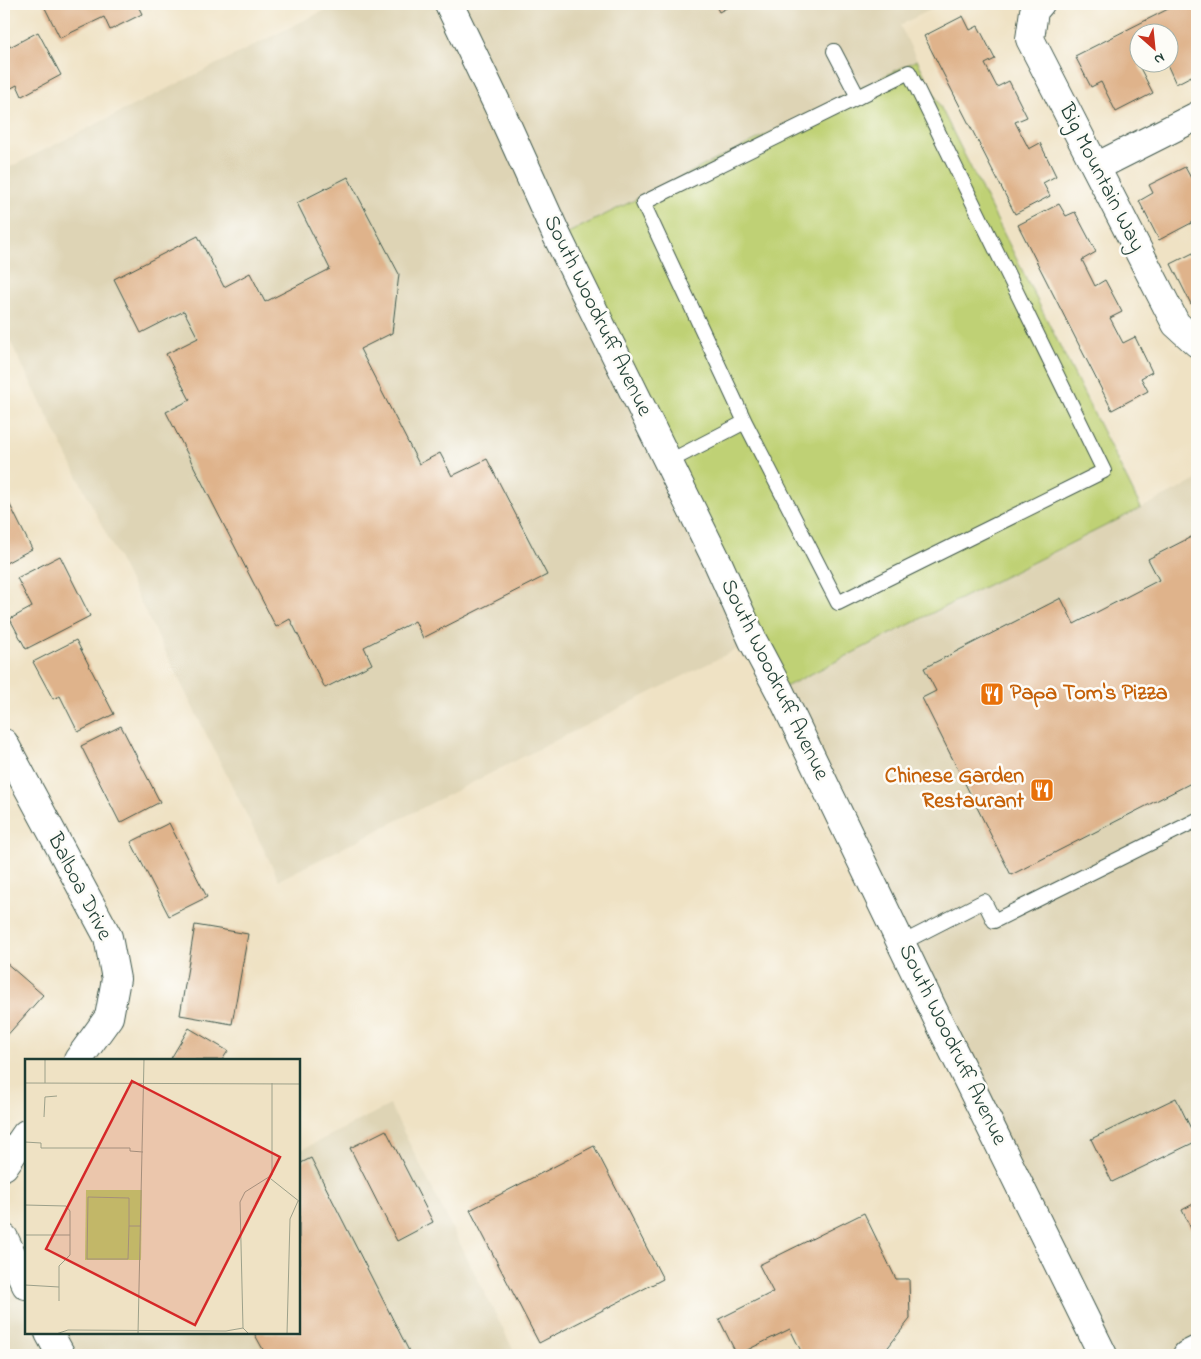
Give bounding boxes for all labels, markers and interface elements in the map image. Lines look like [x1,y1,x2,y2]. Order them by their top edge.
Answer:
north arrow [1128,22,1178,72]
text: N [1150,47,1168,70]
street label: Big Mountain Way [1048,97,1152,258]
street label: South Woodruff Avenue [534,210,660,422]
street label: South Woodruff Avenue [711,574,837,786]
place label: Papa Tom's Pizza [1010,678,1168,710]
restaurant icon: Papa Tom's Pizza [979,681,1005,707]
place label: Chinese Garden Restaurant [885,761,1025,818]
restaurant icon: Chinese Garden Restaurant [1029,777,1055,803]
street label: Balboa Drive [38,827,120,946]
street label: South Woodruff Avenue [889,939,1015,1151]
inset map [25,1059,300,1334]

